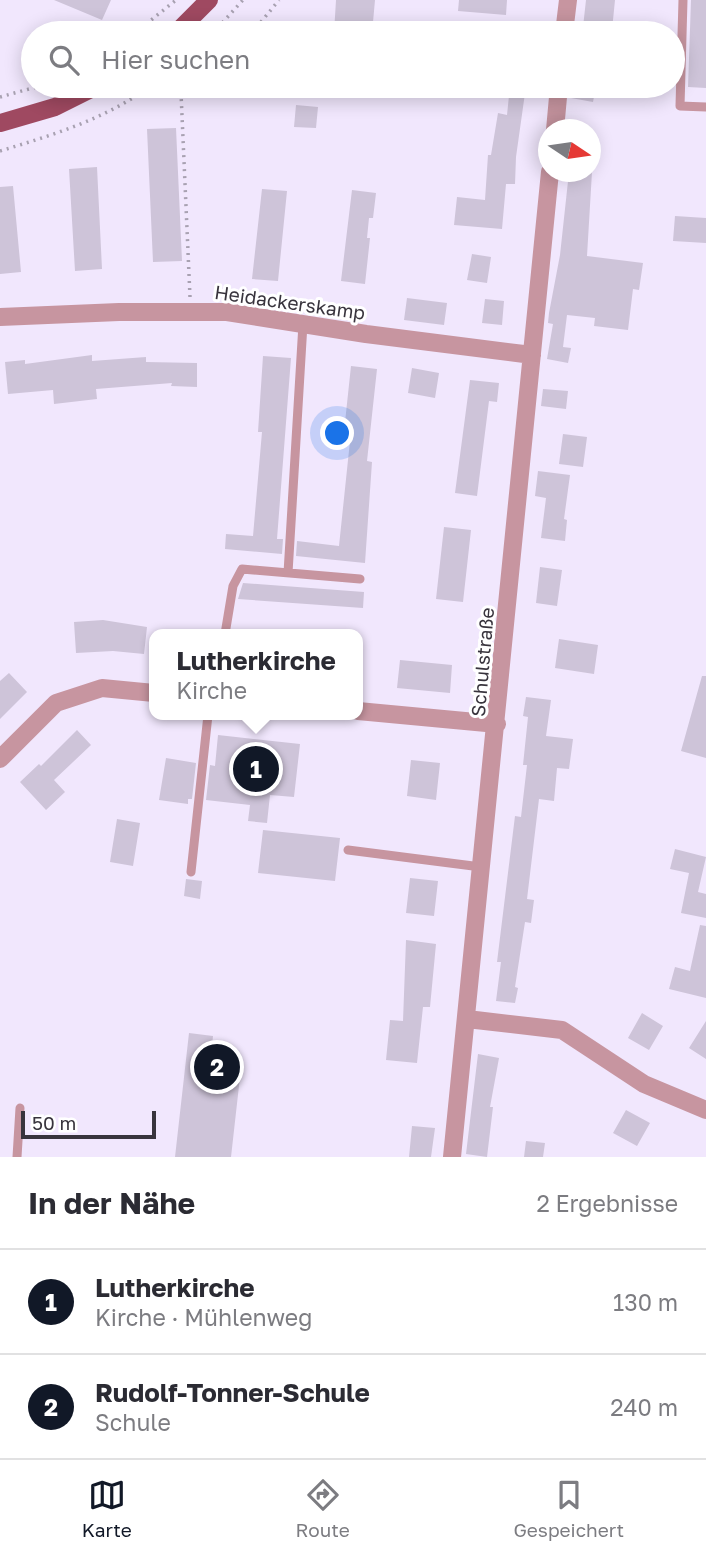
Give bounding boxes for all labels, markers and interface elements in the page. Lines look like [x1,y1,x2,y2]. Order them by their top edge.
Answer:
search box [21,21,685,98]
icon: search [45,41,83,79]
text: Hier suchen [101,44,250,75]
north arrow [538,119,601,182]
street label: Heidackerskamp [213,280,367,324]
your location [320,416,354,450]
street label: Schulstraße [466,606,498,718]
popup [149,629,363,720]
text: Lutherkirche [176,645,336,676]
text: Kirche [176,676,247,704]
pin: 1 [233,743,279,795]
pin: 2 [194,1041,240,1093]
scale bar [21,1108,156,1140]
text: 50 m [32,1111,76,1134]
text: In der Nähe [28,1185,195,1221]
text: 2 Ergebnisse [536,1189,678,1217]
text: Lutherkirche [95,1272,255,1303]
text: 1 [45,1288,57,1316]
text: 130 m [613,1288,678,1316]
text: Kirche · Mühlenweg [95,1303,312,1331]
text: Rudolf-Tonner-Schule [95,1377,370,1408]
text: 2 [44,1393,58,1421]
text: 240 m [610,1393,678,1421]
text: Schule [95,1408,171,1436]
tab: Karte [82,1476,132,1541]
tab: Route [296,1476,350,1541]
tab: Gespeichert [513,1476,624,1541]

